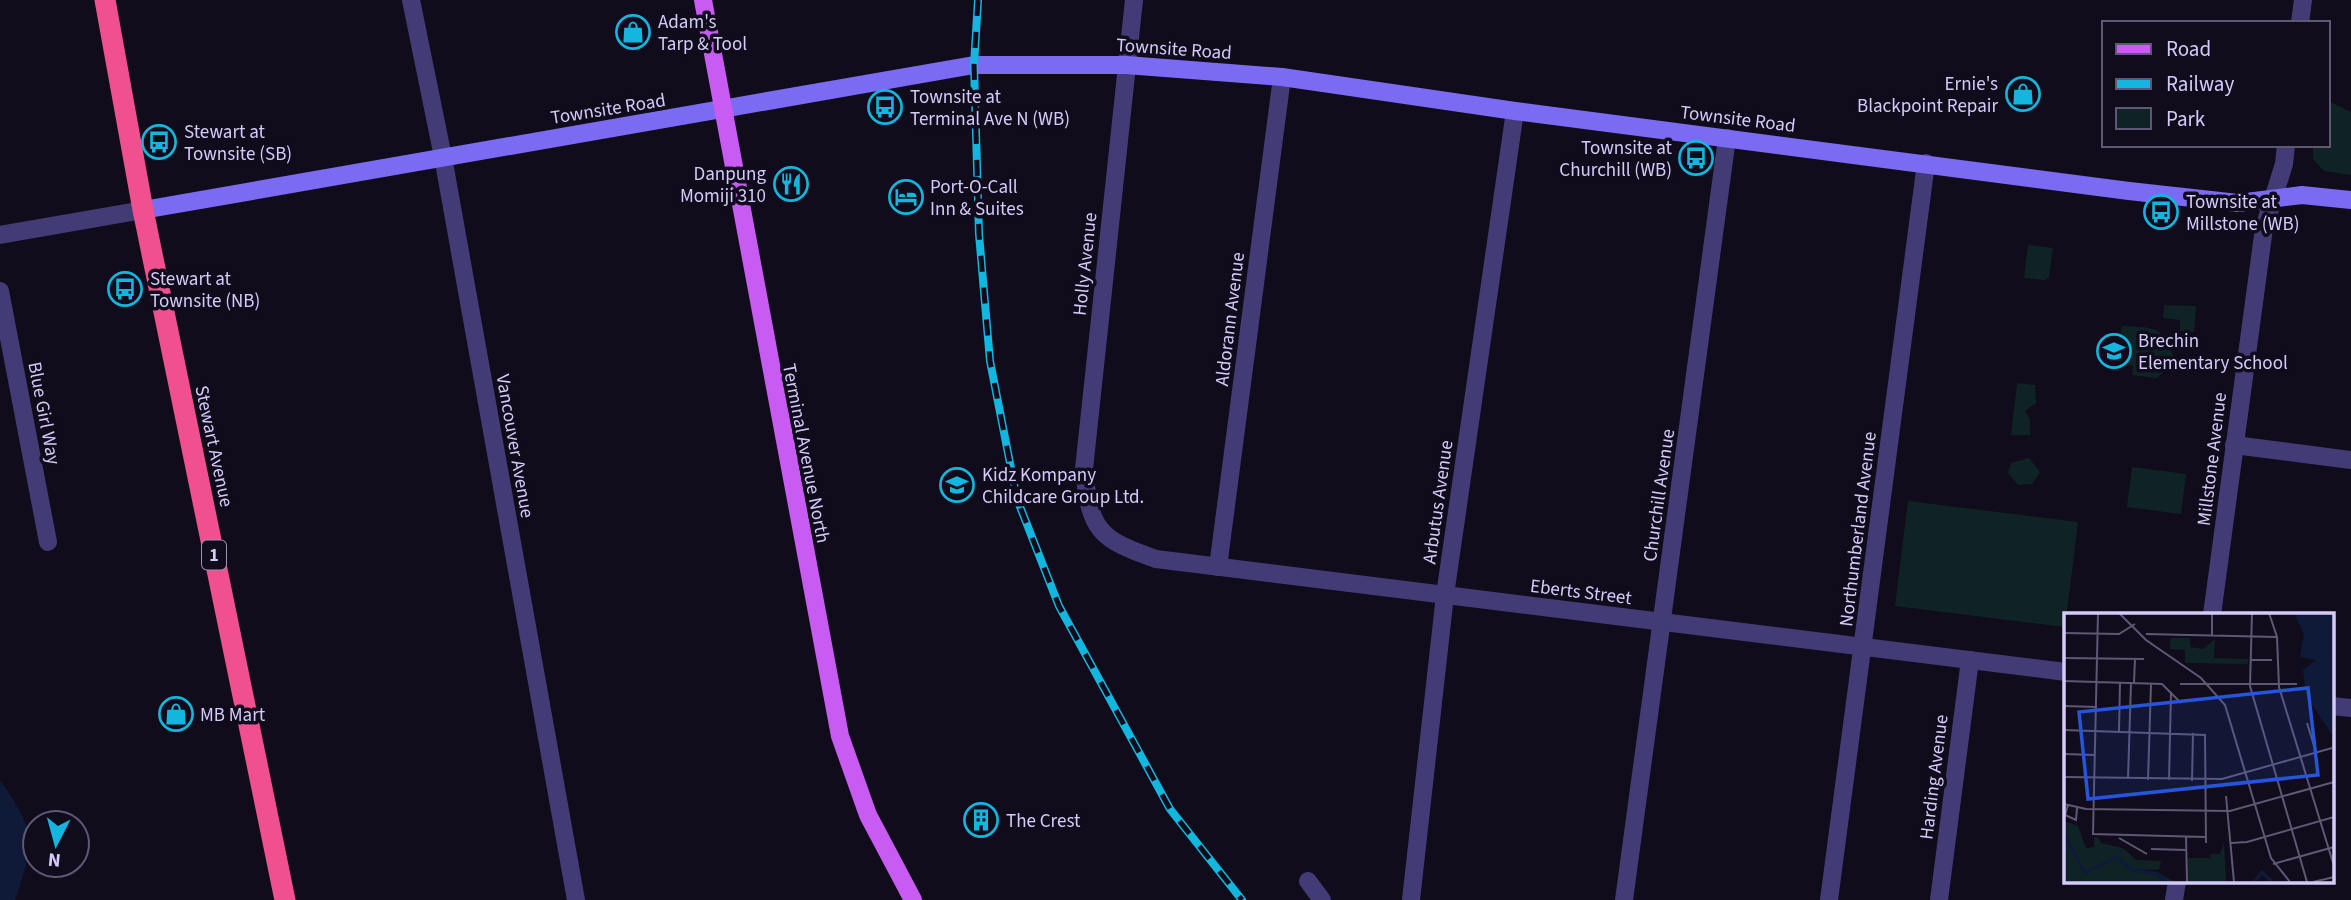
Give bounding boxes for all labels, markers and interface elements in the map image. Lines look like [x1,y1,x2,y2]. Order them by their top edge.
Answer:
place label: Adam's Tarp & Tool [658,9,747,58]
shop icon: Adam's Tarp & Tool [614,13,652,51]
legend [2102,21,2330,147]
street label: Townsite Road [1115,32,1233,67]
text: Road [2166,34,2211,64]
text: Railway [2166,69,2234,99]
place label: Ernie's Blackpoint Repair [1857,71,1998,120]
shop icon: Ernie's Blackpoint Repair [2004,75,2042,113]
place label: Townsite at Terminal Ave N (WB) [910,84,1070,133]
street label: Townsite Road [549,87,668,132]
bus stop icon: Townsite at Terminal Ave N (WB) [866,88,904,126]
street label: Townsite Road [1679,99,1797,140]
text: Park [2166,104,2206,134]
place label: Stewart at Townsite (SB) [184,119,292,168]
bus stop icon: Stewart at Townsite (SB) [140,123,178,161]
place label: Townsite at Churchill (WB) [1559,135,1673,184]
bus stop icon: Townsite at Churchill (WB) [1677,139,1715,177]
place label: Danpung Momiji 310 [680,161,766,210]
restaurant icon: Danpung Momiji 310 [772,165,810,203]
place label: Port-O-Call Inn & Suites [930,174,1024,223]
hotel icon: Port-O-Call Inn & Suites [887,178,925,216]
place label: Townsite at Millstone (WB) [2186,189,2299,238]
bus stop icon: Townsite at Millstone (WB) [2142,193,2180,231]
street label: Holly Avenue [1067,211,1104,317]
street label: Aldorann Avenue [1209,251,1252,388]
place label: Stewart at Townsite (NB) [150,266,260,315]
bus stop icon: Stewart at Townsite (NB) [106,270,144,308]
place label: Brechin Elementary School [2138,328,2288,377]
school or university icon: Brechin Elementary School [2095,332,2133,370]
street label: Blue Girl Way [20,360,67,467]
street label: Terminal Avenue North [775,361,836,545]
street label: Vancouver Avenue [489,372,540,520]
street label: Stewart Avenue [187,383,240,510]
street label: Millstone Avenue [2191,391,2234,528]
street label: Churchill Avenue [1637,427,1682,563]
street label: Northumberland Avenue [1833,430,1884,628]
street label: Arbutus Avenue [1416,439,1461,566]
place label: Kidz Kompany Childcare Group Ltd. [982,462,1144,511]
school or university icon: Kidz Kompany Childcare Group Ltd. [938,466,976,504]
road number: 1 [202,540,226,570]
street label: Eberts Street [1528,573,1634,612]
inset map [2064,613,2334,883]
shop icon: MB Mart [157,695,195,733]
place label: MB Mart [200,702,266,729]
street label: Harding Avenue [1913,713,1956,841]
building icon: The Crest [962,801,1000,839]
place label: The Crest [1006,808,1081,835]
north arrow [21,809,91,879]
text: N [47,845,62,874]

